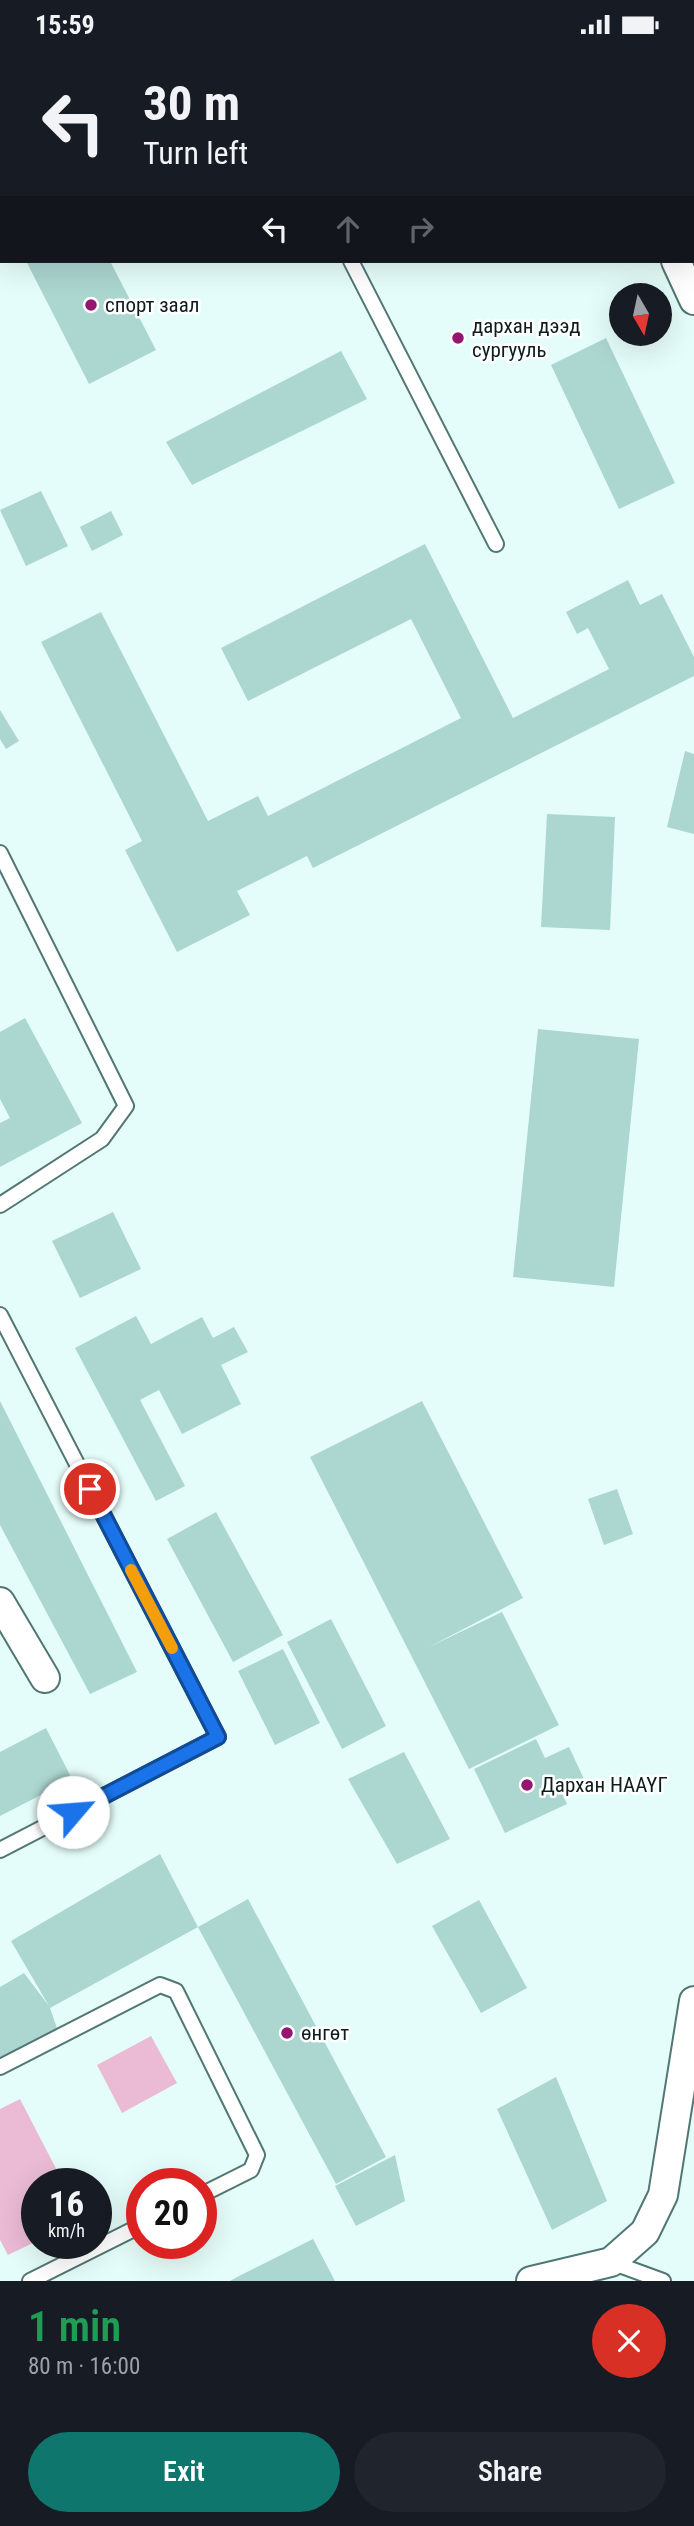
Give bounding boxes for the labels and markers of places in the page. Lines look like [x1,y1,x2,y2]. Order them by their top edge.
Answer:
place label: спорт заал [105,293,199,317]
marker: спорт заал [83,297,99,313]
place label: дархан дээд сургууль [472,314,580,362]
marker: дархан дээд сургууль [450,330,466,346]
pin [60,1459,120,1519]
place label: Дархан НААҮГ [541,1773,668,1797]
marker: Дархан НААҮГ [519,1777,535,1793]
place label: өнгөт [301,2021,349,2045]
marker: өнгөт [279,2025,295,2041]

